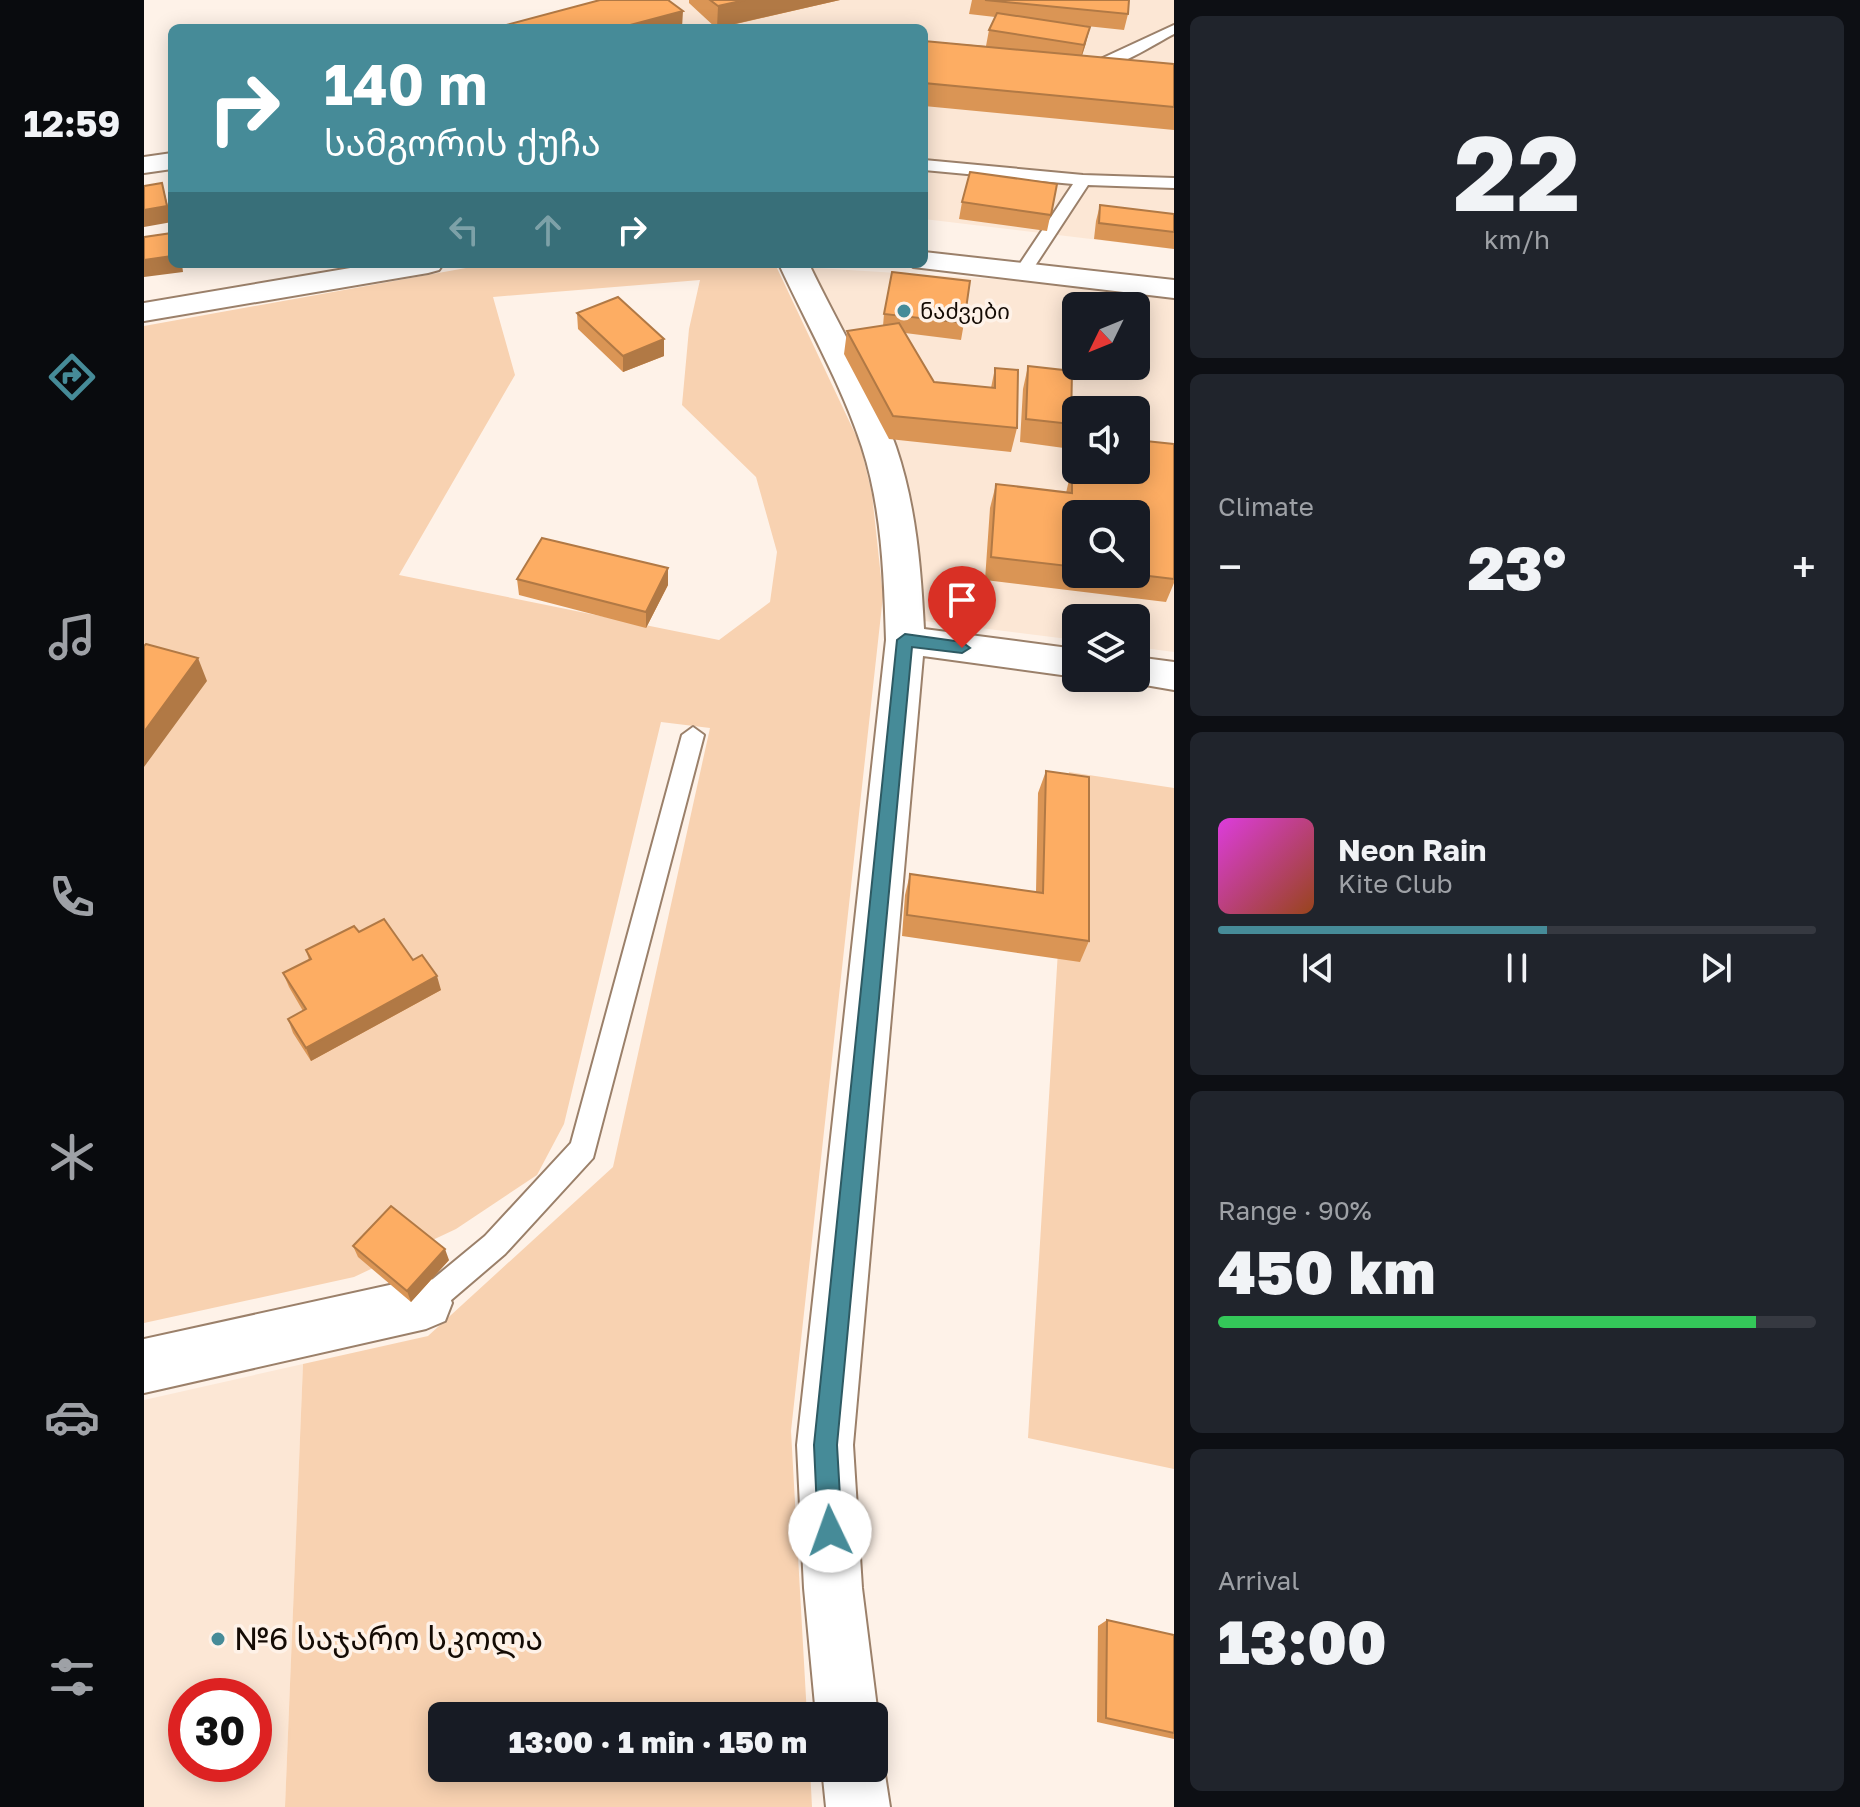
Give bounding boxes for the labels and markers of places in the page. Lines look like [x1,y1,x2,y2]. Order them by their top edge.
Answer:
place label: ნაძვები [920,297,1010,324]
marker: ნაძვები [895,302,913,320]
pin [928,566,996,648]
place label: №6 საჯარო სკოლა [234,1619,543,1659]
marker: №6 საჯარო სკოლა [209,1630,227,1648]

